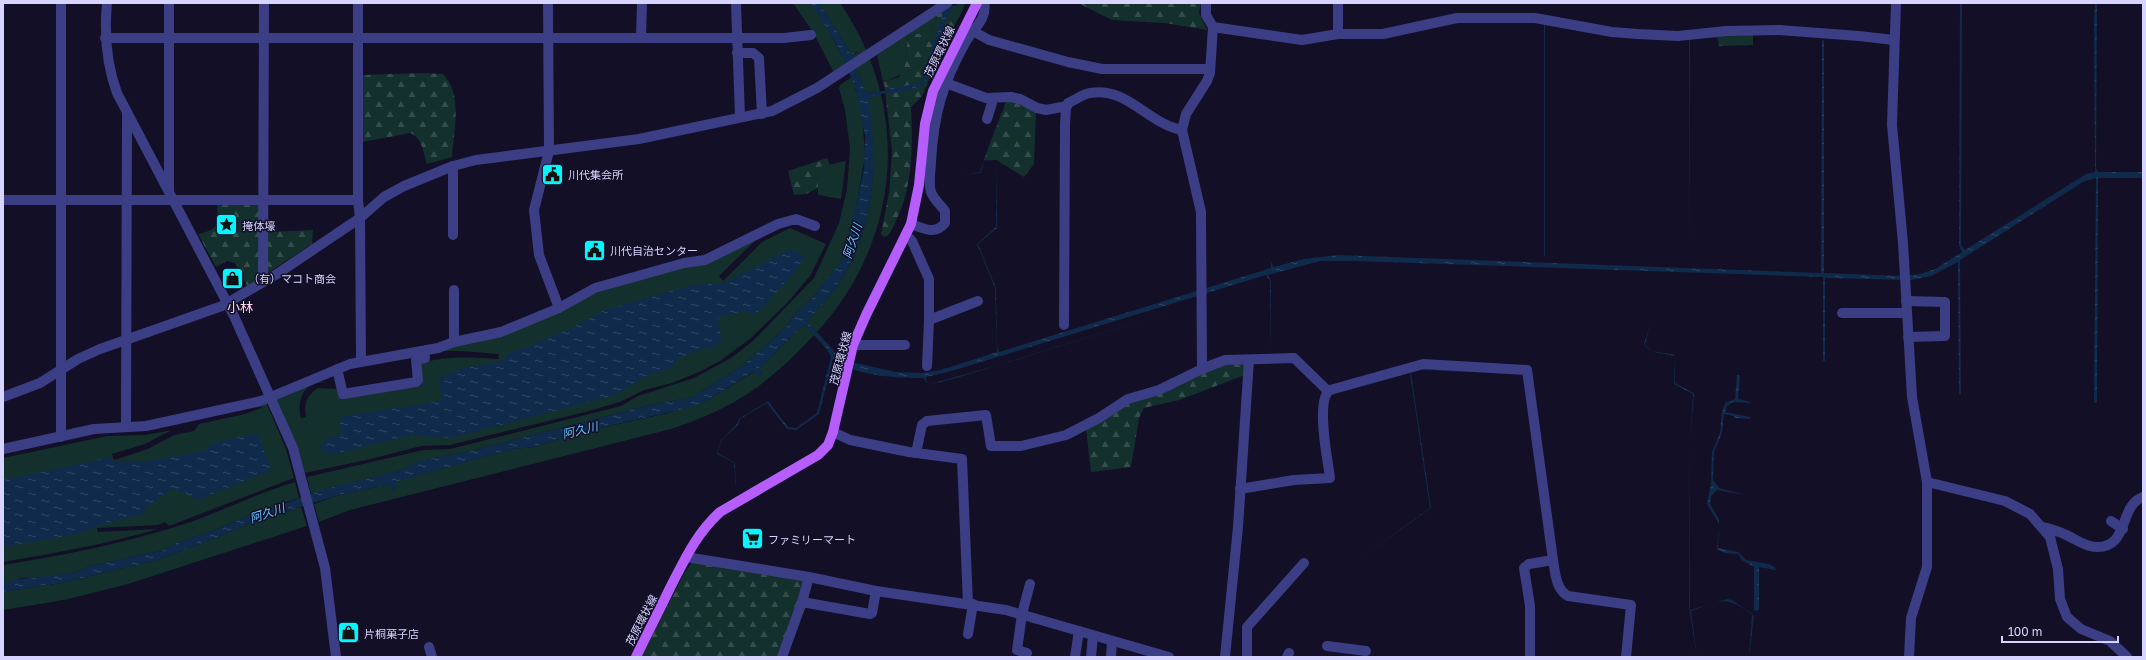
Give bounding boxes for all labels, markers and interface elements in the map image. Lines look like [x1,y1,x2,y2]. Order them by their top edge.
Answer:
street label: 茂原環状線 [921,23,957,79]
public building icon: 川代集会所 [539,161,565,187]
place label: 川代集会所 [568,168,624,181]
place icon: 掩体壕 [214,212,240,238]
place label: 掩体壕 [242,219,275,232]
water label: 阿久川 [839,220,865,260]
public building icon: 川代自治センター [582,237,608,263]
place label: 川代自治センター [610,244,698,257]
shop icon: （有）マコト商会 [220,265,246,291]
place label: （有）マコト商会 [248,272,336,285]
district label: 小林 [227,299,253,315]
street label: 茂原環状線 [827,330,853,386]
water label: 阿久川 [561,418,601,442]
water label: 阿久川 [248,499,288,526]
supermarket icon: ファミリーマート [739,526,765,552]
place label: ファミリーマート [768,533,856,546]
street label: 茂原環状線 [623,593,659,647]
scale bar [2002,618,2118,644]
shop icon: 片桐菓子店 [336,620,362,646]
text: 100 m [2008,624,2042,639]
place label: 片桐菓子店 [364,627,419,640]

